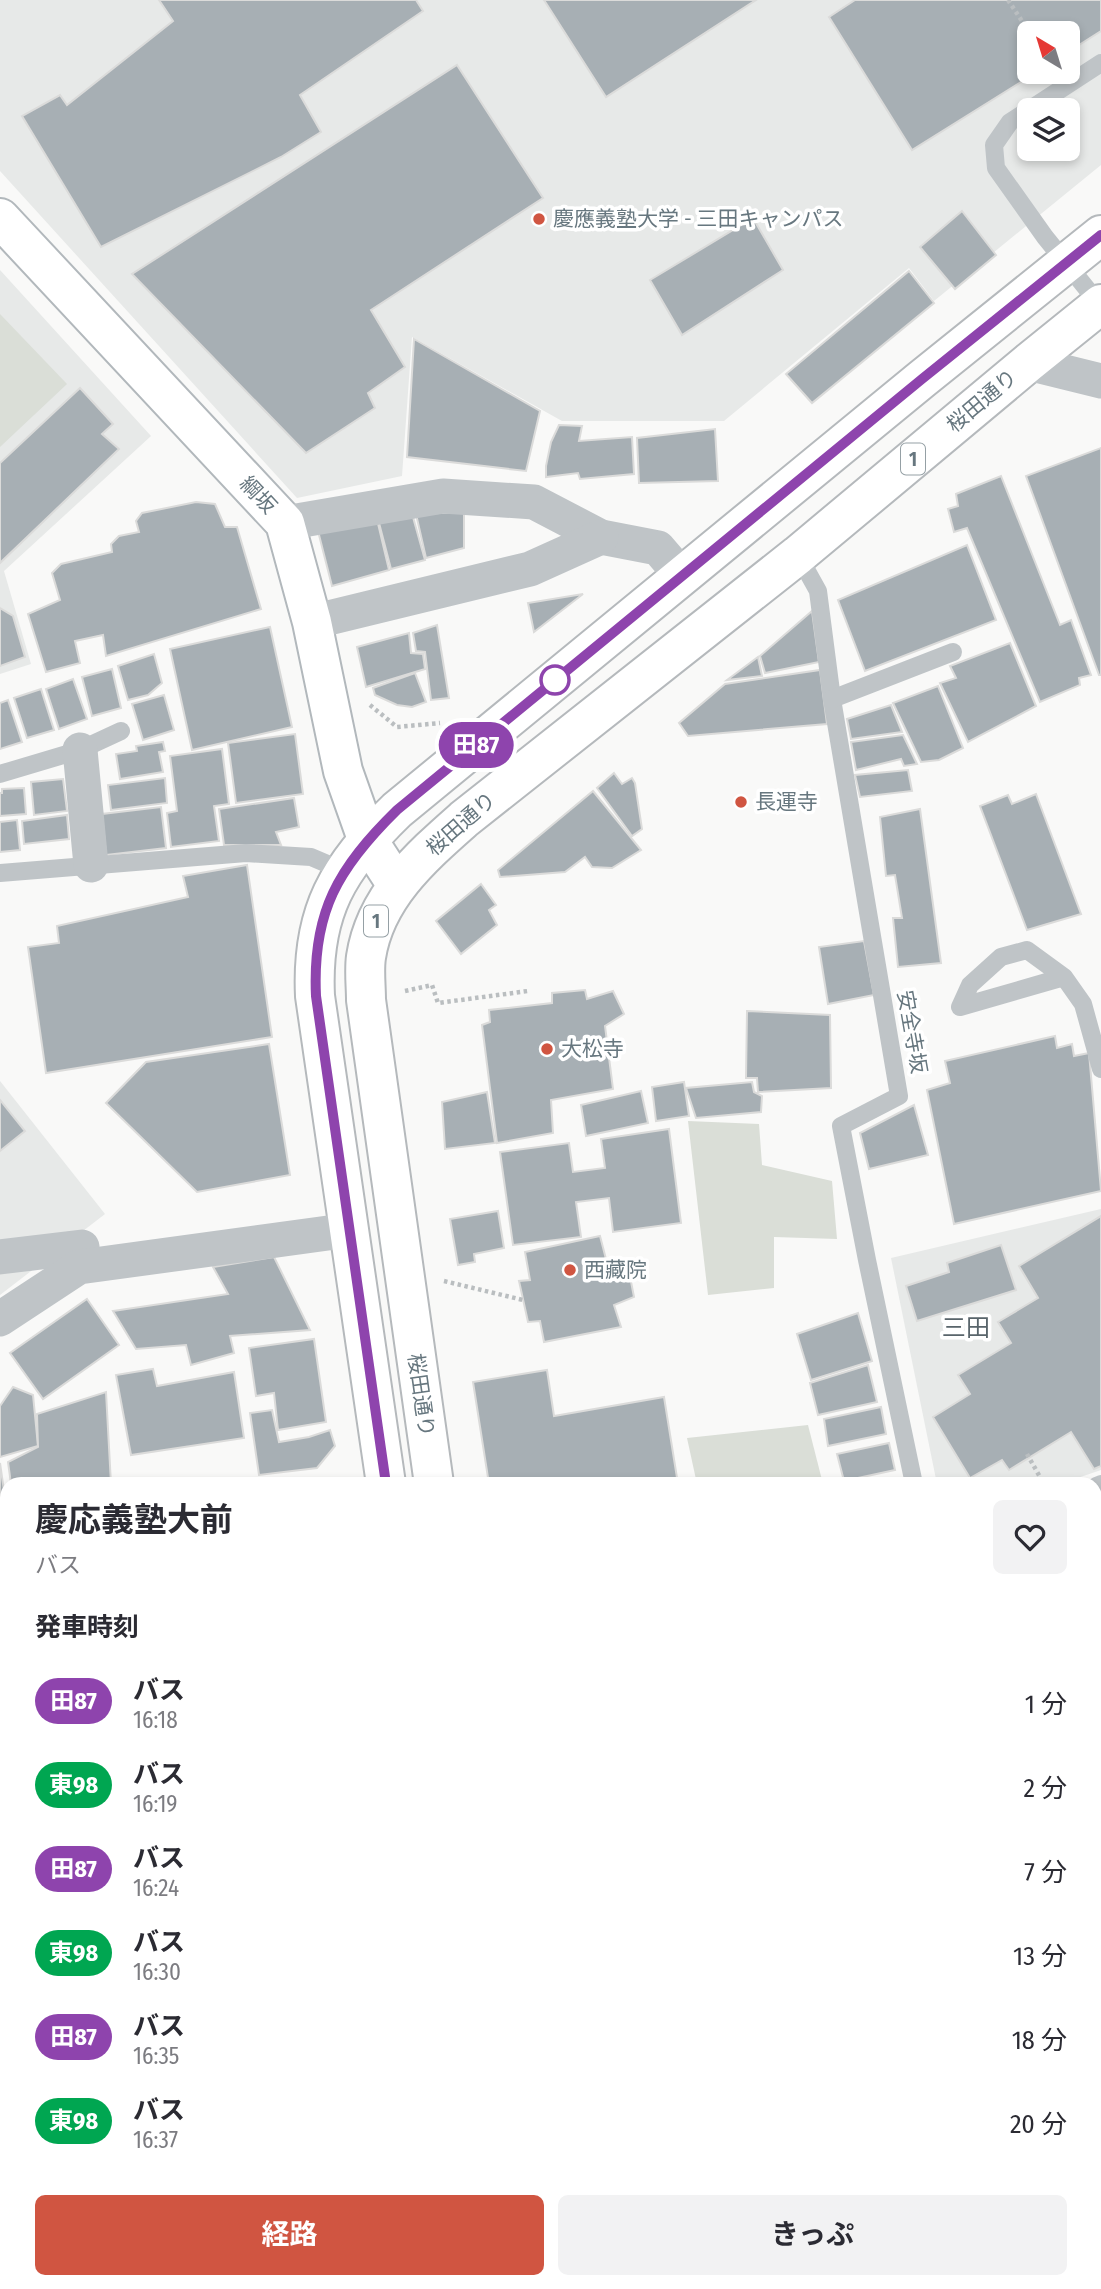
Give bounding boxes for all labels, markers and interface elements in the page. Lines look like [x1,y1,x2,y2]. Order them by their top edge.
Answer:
north arrow [1017,21,1080,84]
map controls [1017,21,1080,161]
button: layers [1017,98,1080,161]
place label: 慶應義塾大学 - 三田キャンパス [553,206,844,232]
marker: 慶應義塾大学 - 三田キャンパス [531,211,547,227]
street label: 桜田通り [941,364,1023,438]
road number: 1 [901,444,925,474]
street label: 綱坂 [234,471,282,519]
unlabelled marker [540,665,570,695]
line badge: 田87 [436,722,516,768]
text: 田87 [453,731,499,759]
street label: 桜田通り [421,787,501,861]
place label: 長運寺 [755,789,818,815]
marker: 長運寺 [733,794,749,810]
road number: 1 [364,906,388,937]
street label: 安全寺坂 [892,988,932,1076]
place label: 大松寺 [561,1036,624,1062]
marker: 大松寺 [539,1041,555,1057]
place label: 西藏院 [584,1257,647,1283]
marker: 西藏院 [562,1262,578,1278]
district label: 三田 [942,1314,990,1342]
street label: 桜田通り [402,1352,440,1438]
text: 慶応義塾大前 [35,1500,233,1540]
button: heart [993,1500,1067,1574]
text: バス [35,1551,81,1579]
text: 発車時刻 [35,1612,139,1643]
text: バス [133,1675,185,1706]
text: 田87 [50,1687,97,1715]
text: 1 分 [1025,1689,1067,1720]
text: 16:18 [133,1706,178,1734]
text: バス [133,1759,185,1790]
text: 東98 [49,1771,98,1799]
text: 2 分 [1023,1773,1067,1804]
text: 16:19 [133,1790,178,1818]
text: バス [133,1843,185,1874]
text: 田87 [50,1855,97,1883]
text: 7 分 [1024,1857,1067,1888]
text: 16:24 [133,1874,179,1902]
text: バス [133,1927,185,1958]
text: 東98 [49,1939,98,1967]
text: 13 分 [1013,1941,1067,1972]
text: 16:30 [133,1958,181,1986]
text: バス [133,2011,185,2042]
text: 田87 [50,2023,97,2051]
text: 18 分 [1012,2025,1067,2056]
text: 16:35 [133,2042,179,2070]
text: バス [133,2095,185,2126]
text: 東98 [49,2107,98,2135]
text: 20 分 [1010,2109,1067,2140]
text: 16:37 [133,2126,178,2154]
button: 経路 [35,2195,544,2275]
button: きっぷ [558,2195,1067,2275]

